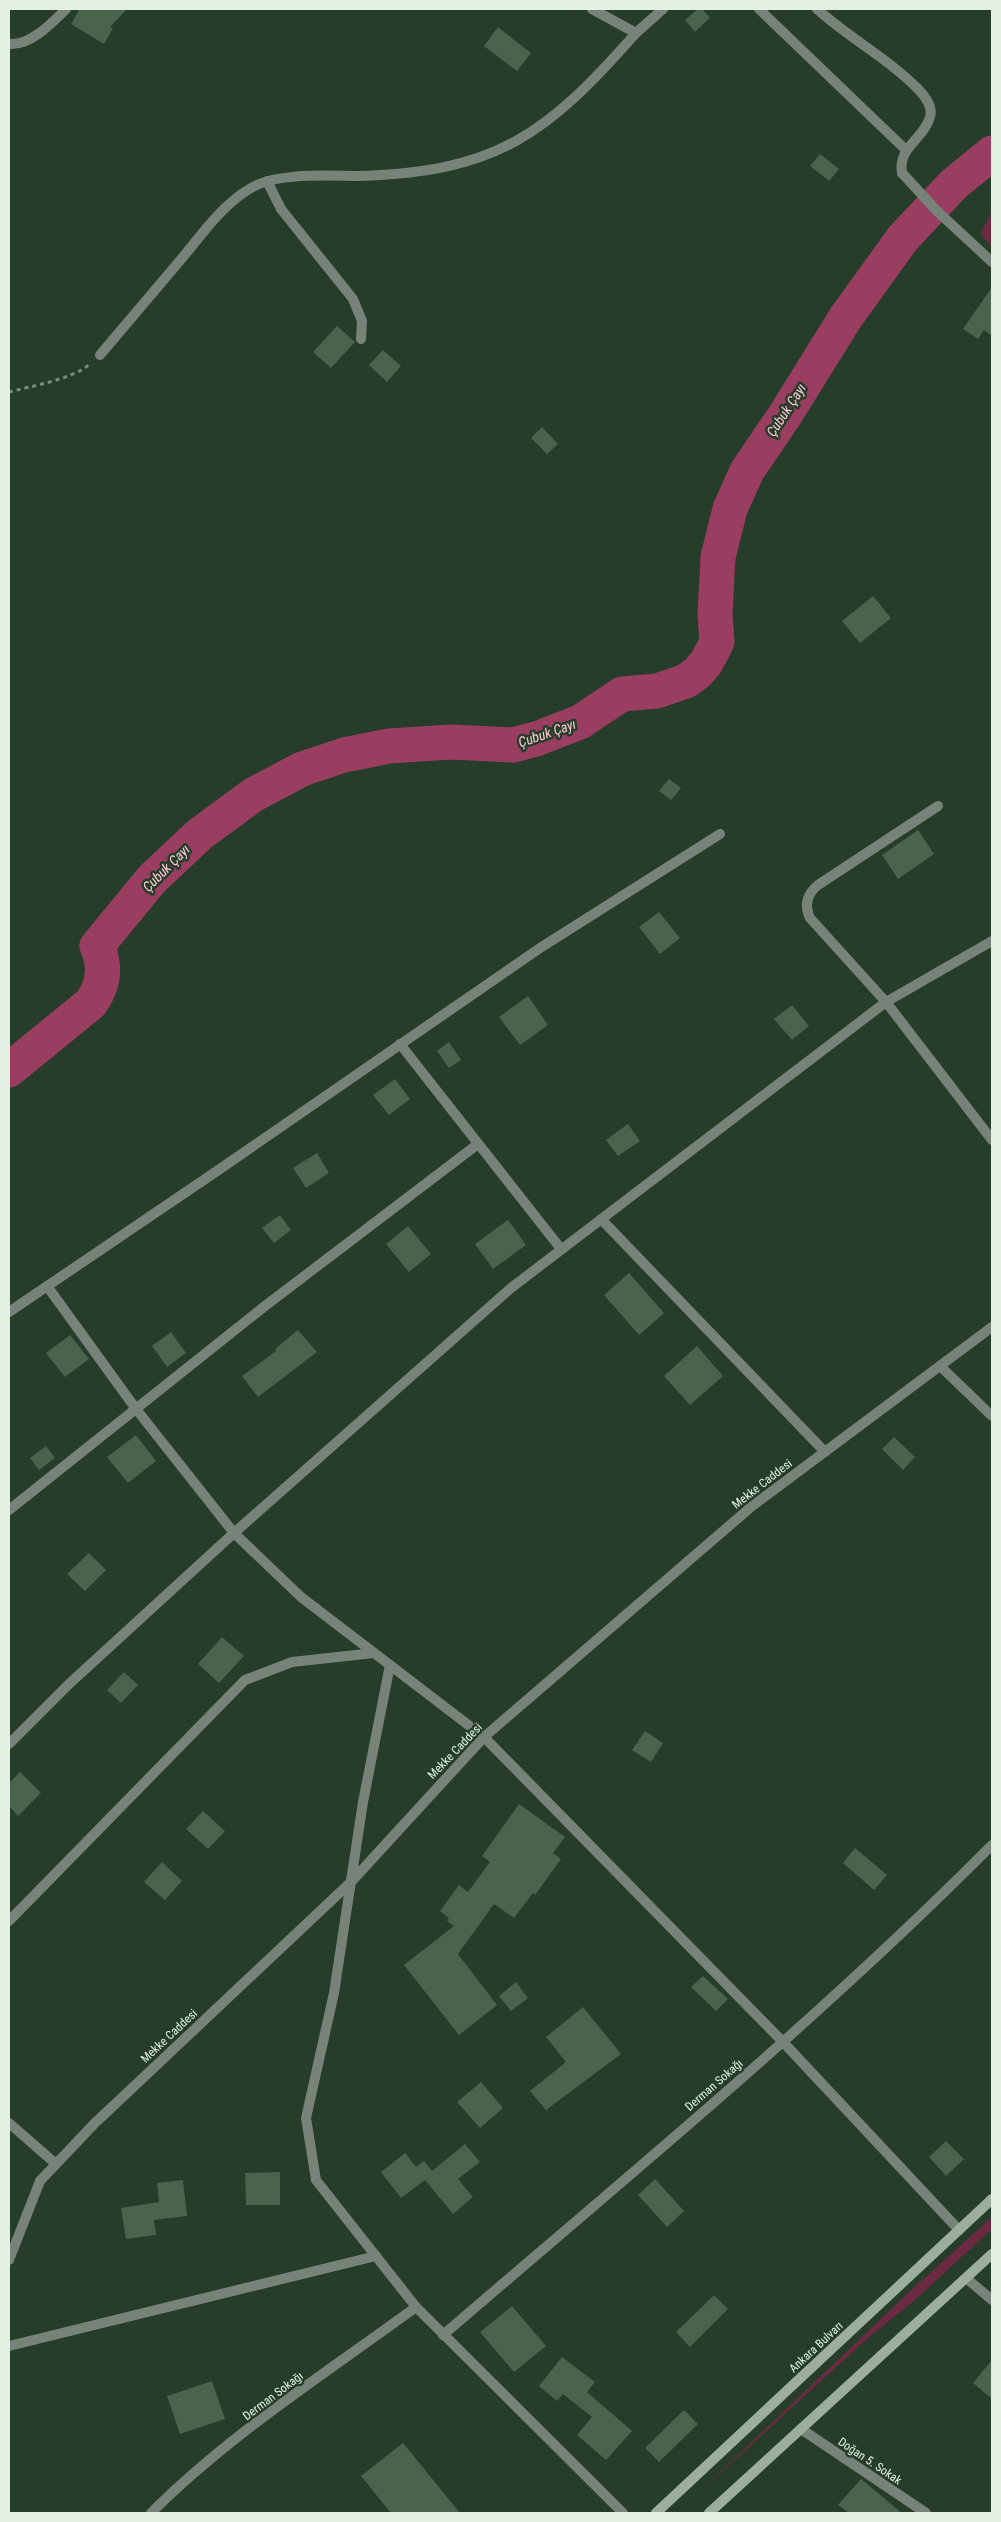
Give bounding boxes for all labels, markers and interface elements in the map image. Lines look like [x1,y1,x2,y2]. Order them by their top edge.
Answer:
water label: Çubuk Çayı [763,381,809,439]
water label: Çubuk Çayı [516,716,578,750]
water label: Çubuk Çayı [139,841,193,895]
street label: Mekke Caddesi [729,1456,795,1512]
street label: Mekke Caddesi [425,1720,485,1782]
street label: Mekke Caddesi [138,2006,200,2066]
street label: Derman Sokağı [682,2056,746,2114]
street label: Ankara Bulvarı [786,2319,846,2375]
street label: Derman Sokağı [240,2369,306,2423]
street label: Doğan 5. Sokak [836,2435,905,2488]

